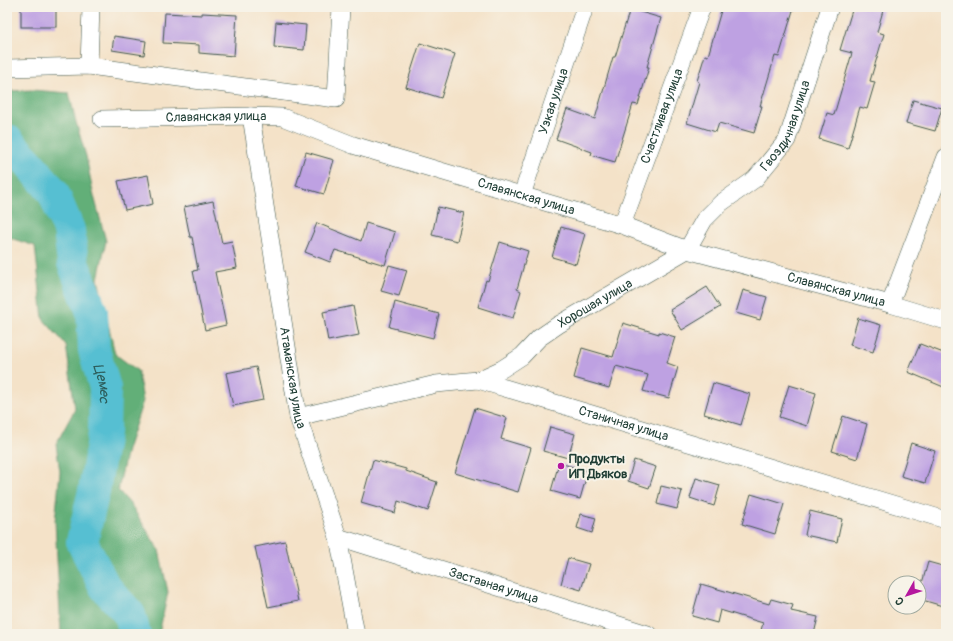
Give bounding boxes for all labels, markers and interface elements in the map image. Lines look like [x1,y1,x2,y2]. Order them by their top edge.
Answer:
street label: Узкая улица [535,66,572,136]
street label: Счастливая улица [637,66,687,166]
street label: Гвоздичная улица [757,78,814,174]
street label: Славянская улица [165,108,267,126]
street label: Славянская улица [476,174,577,219]
street label: Славянская улица [785,269,887,310]
street label: Хорошая улица [555,275,635,331]
street label: Атаманская улица [276,326,309,431]
water label: Цемес [90,361,114,404]
street label: Станичная улица [577,402,671,445]
place label: Продукты ИП Дьяков [569,451,627,482]
marker: Продукты ИП Дьяков [556,461,566,471]
street label: Заставная улица [447,564,540,607]
north arrow [887,575,927,615]
text: С [892,594,907,608]

